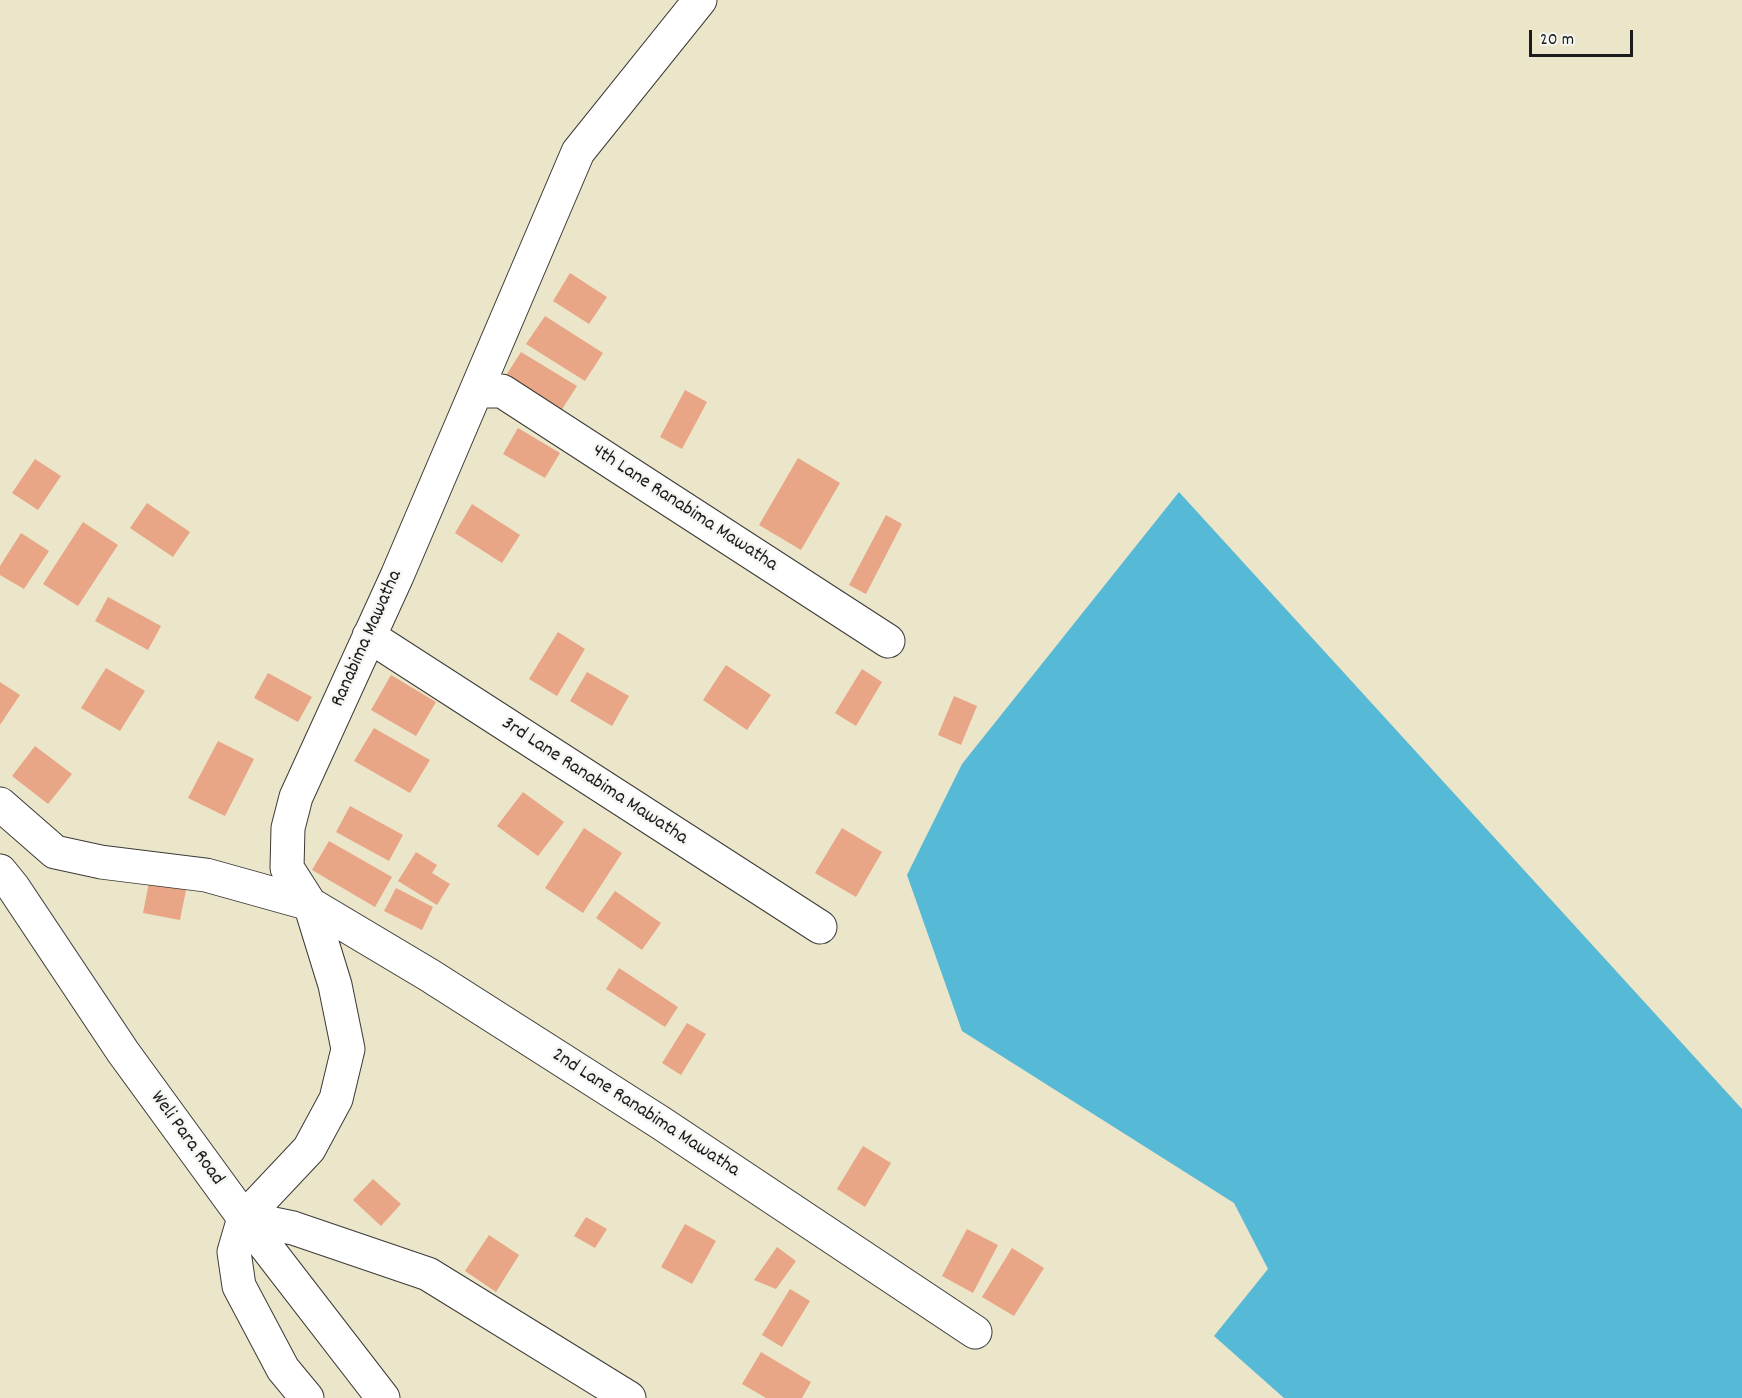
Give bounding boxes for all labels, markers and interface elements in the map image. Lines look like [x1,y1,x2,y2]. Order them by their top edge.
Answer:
scale bar [1532,18,1636,56]
text: 20 m [1540,28,1574,53]
street label: 4th Lane Ranabima Mawatha [587,440,781,578]
street label: Ranabima Mawatha [327,567,409,711]
street label: 3rd Lane Ranabima Mawatha [496,713,692,851]
street label: 2nd Lane Ranabima Mawatha [547,1044,743,1184]
street label: Weli Para Road [144,1087,228,1191]

